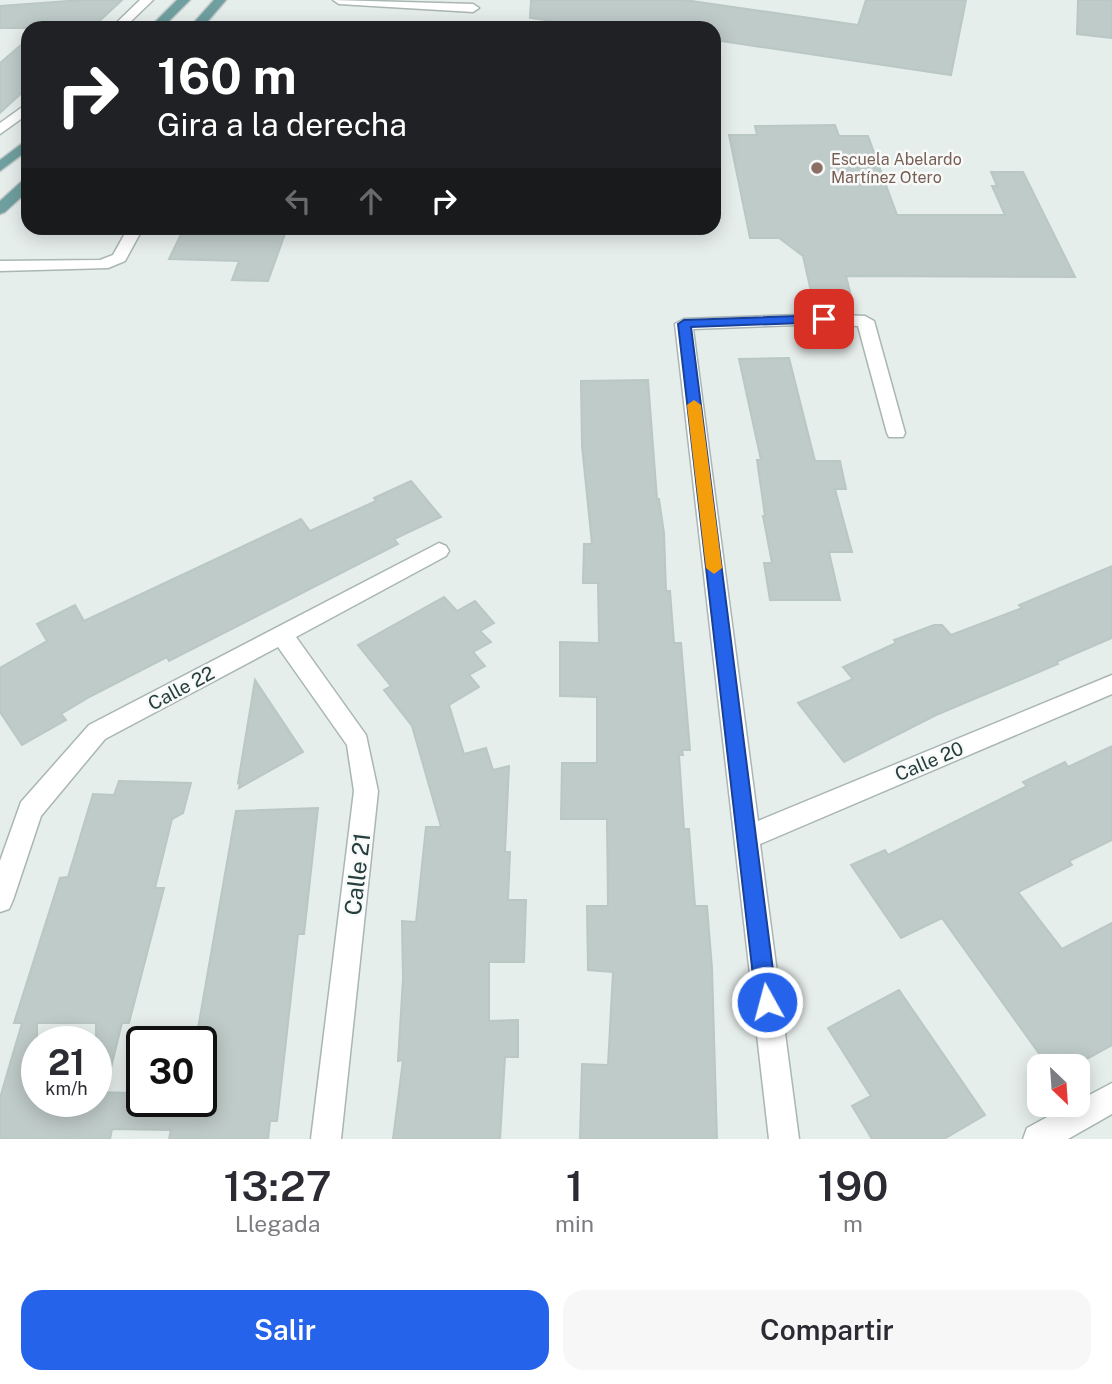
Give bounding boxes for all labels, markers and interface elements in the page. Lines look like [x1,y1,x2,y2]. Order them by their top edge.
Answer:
text: 160 m [157,47,297,105]
icon: right [42,49,133,140]
text: Gira a la derecha [157,106,407,143]
place label: Escuela Abelardo Martínez Otero [831,150,962,187]
marker: Escuela Abelardo Martínez Otero [809,160,825,176]
icon: left [279,182,317,220]
icon: ahead [352,182,390,220]
icon: right [425,182,463,220]
pin [794,289,854,349]
icon: arrive [805,300,843,338]
street label: Calle 22 [144,661,218,715]
street label: Calle 20 [891,737,967,785]
street label: Calle 21 [339,831,375,917]
position arrow [730,965,804,1039]
speed limit sign: 30 [126,1026,217,1117]
text: 21 [48,1042,85,1083]
north arrow [1027,1054,1090,1116]
map controls [1027,1054,1090,1117]
text: km/h [45,1078,88,1099]
text: 13:27 [224,1161,331,1210]
text: 1 [566,1161,583,1210]
text: 190 [818,1161,888,1210]
text: Llegada [235,1210,320,1237]
text: min [555,1210,594,1237]
text: m [843,1210,863,1237]
button: Salir [21,1290,549,1370]
button: Compartir [563,1290,1091,1370]

